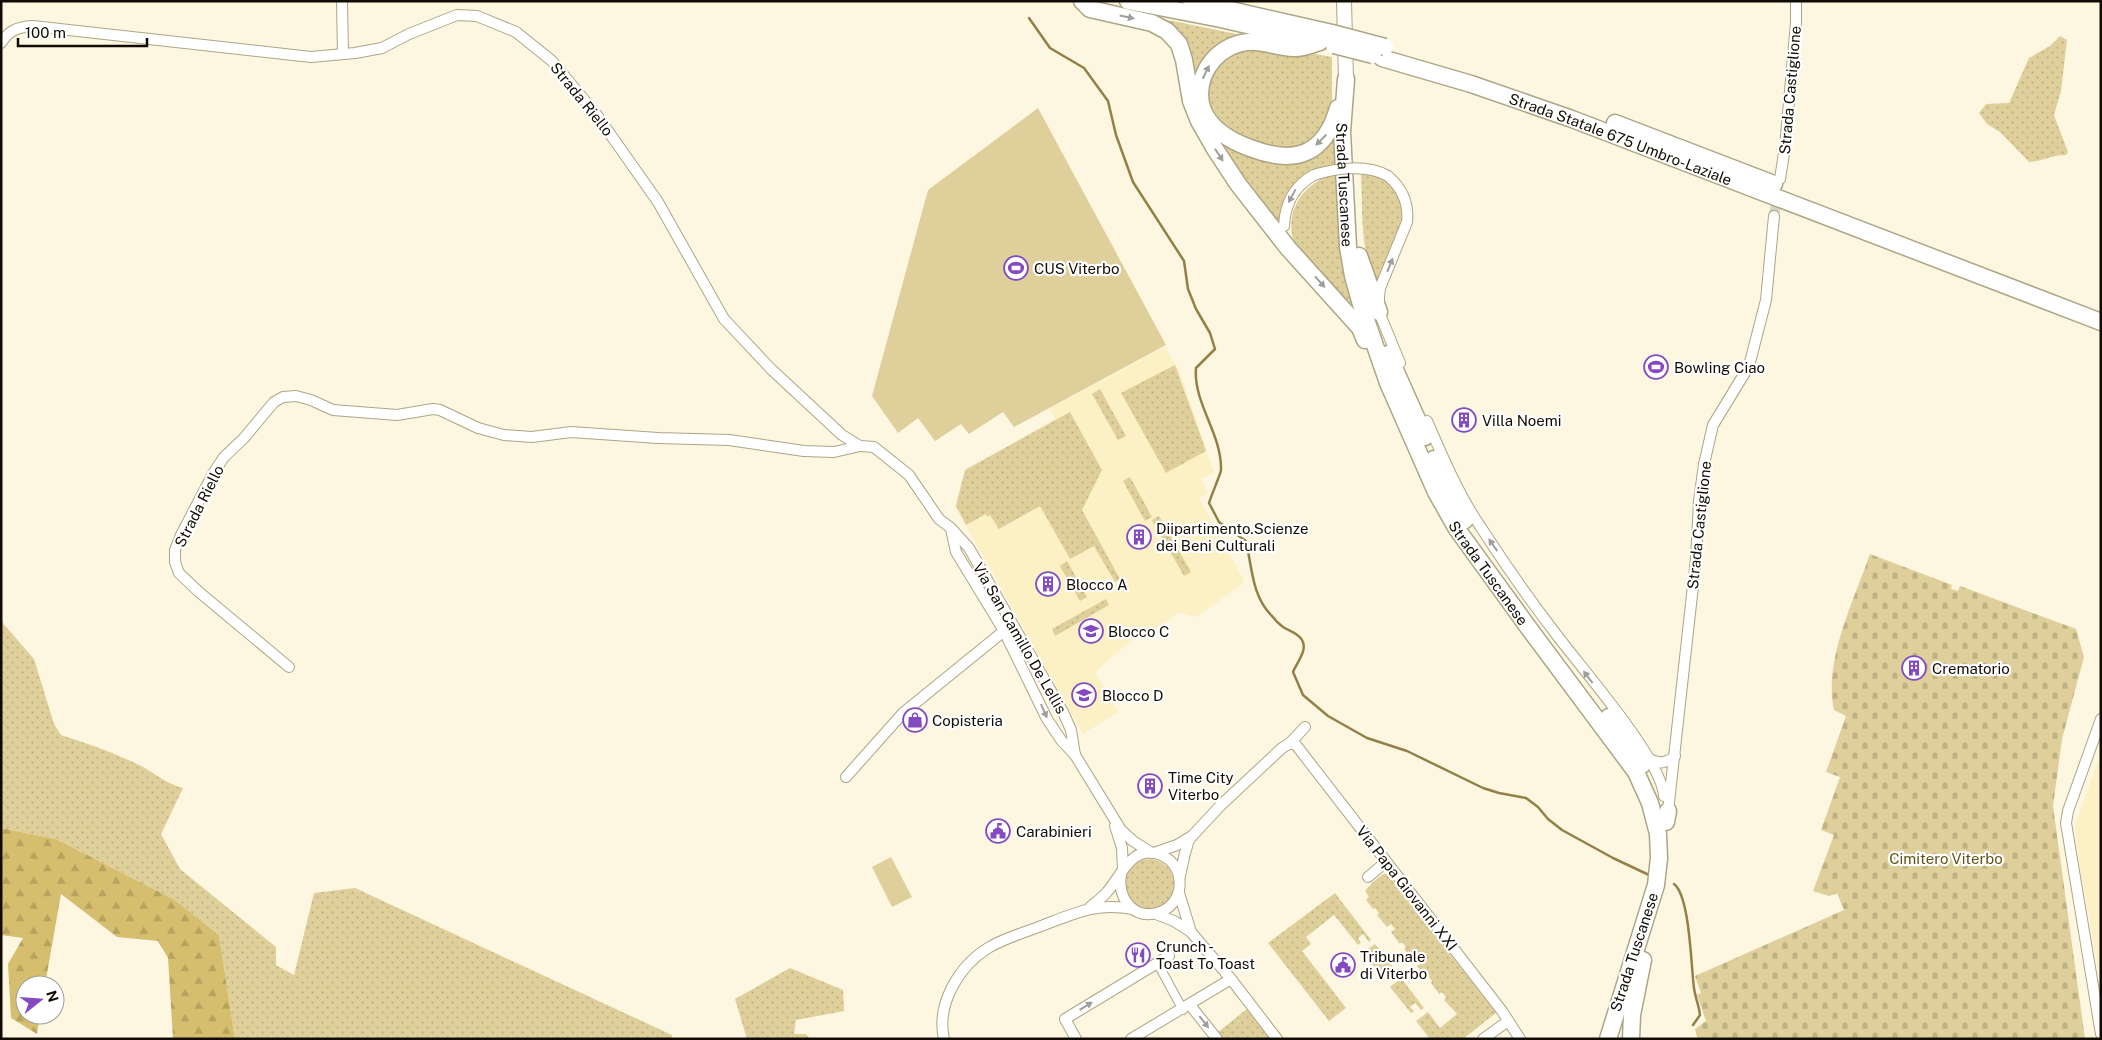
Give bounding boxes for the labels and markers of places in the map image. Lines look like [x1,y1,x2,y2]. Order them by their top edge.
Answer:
sports icon: CUS Viterbo [1003,255,1029,281]
place label: CUS Viterbo [1034,260,1119,277]
sports icon: Bowling Ciao [1643,354,1669,380]
place label: Bowling Ciao [1674,359,1765,376]
building icon: Villa Noemi [1451,407,1477,433]
place label: Villa Noemi [1482,412,1562,429]
place label: Diipartimento.Scienze dei Beni Culturali [1156,520,1308,554]
building icon: Diipartimento.Scienze dei Beni Culturali [1126,524,1152,550]
building icon: Blocco A [1035,571,1061,597]
place label: Blocco A [1066,576,1128,593]
school or university icon: Blocco C [1078,618,1104,644]
place label: Blocco C [1108,623,1169,640]
building icon: Crematorio [1901,655,1927,681]
place label: Crematorio [1932,660,2010,677]
school or university icon: Blocco D [1071,682,1097,708]
place label: Blocco D [1102,687,1163,704]
shop icon: Copisteria [902,707,928,733]
place label: Copisteria [932,712,1003,729]
place label: Time City Viterbo [1168,769,1234,803]
building icon: Time City Viterbo [1137,773,1163,799]
public building icon: Carabinieri [985,818,1011,844]
place label: Carabinieri [1016,823,1092,840]
place label: Crunch - Toast To Toast [1156,938,1255,972]
restaurant icon: Crunch - Toast To Toast [1125,942,1151,968]
place label: Tribunale di Viterbo [1360,948,1427,982]
public building icon: Tribunale di Viterbo [1330,952,1356,978]

